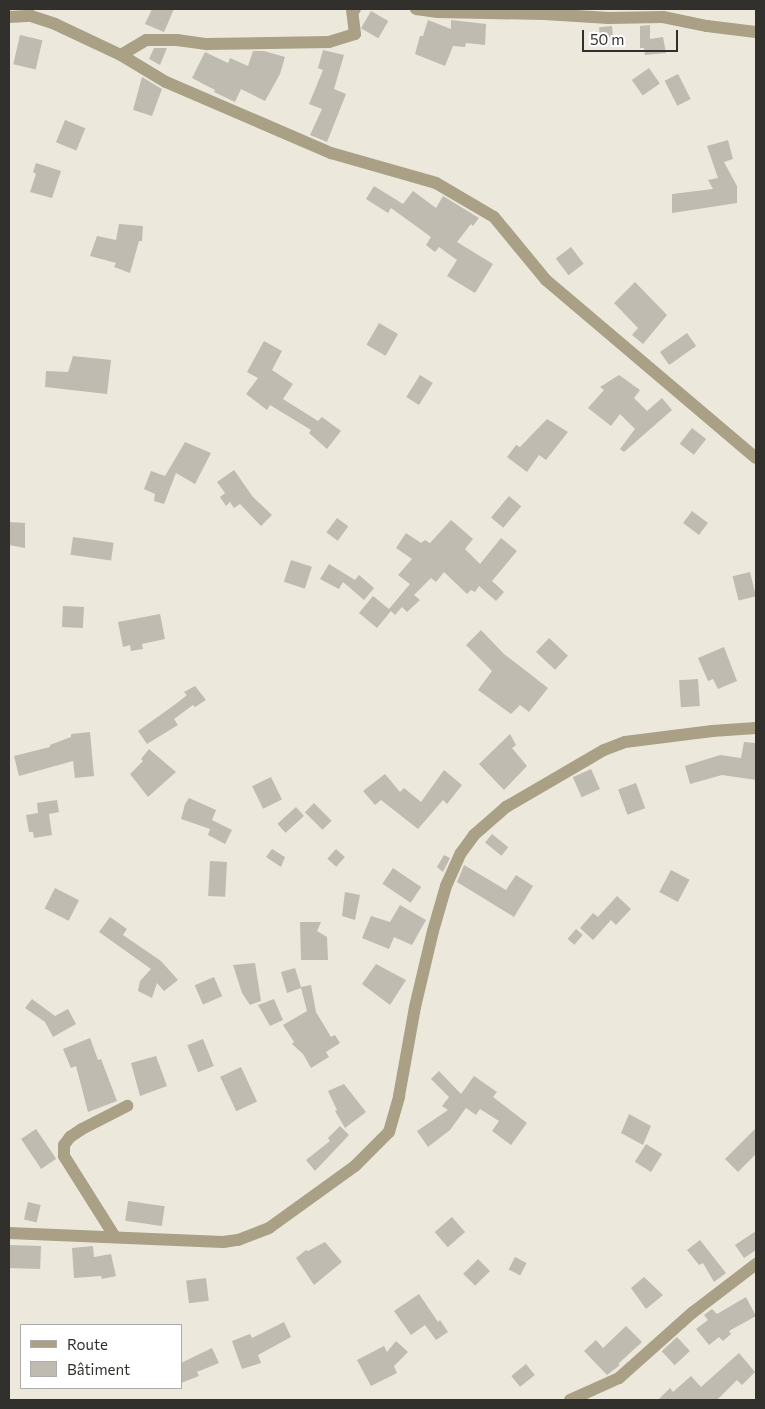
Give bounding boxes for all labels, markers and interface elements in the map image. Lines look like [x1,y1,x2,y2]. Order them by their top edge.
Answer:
scale bar [585,20,681,52]
text: 50 m [590,30,624,48]
legend [20,1324,182,1389]
text: Route [67,1335,108,1353]
text: Bâtiment [67,1360,130,1378]

